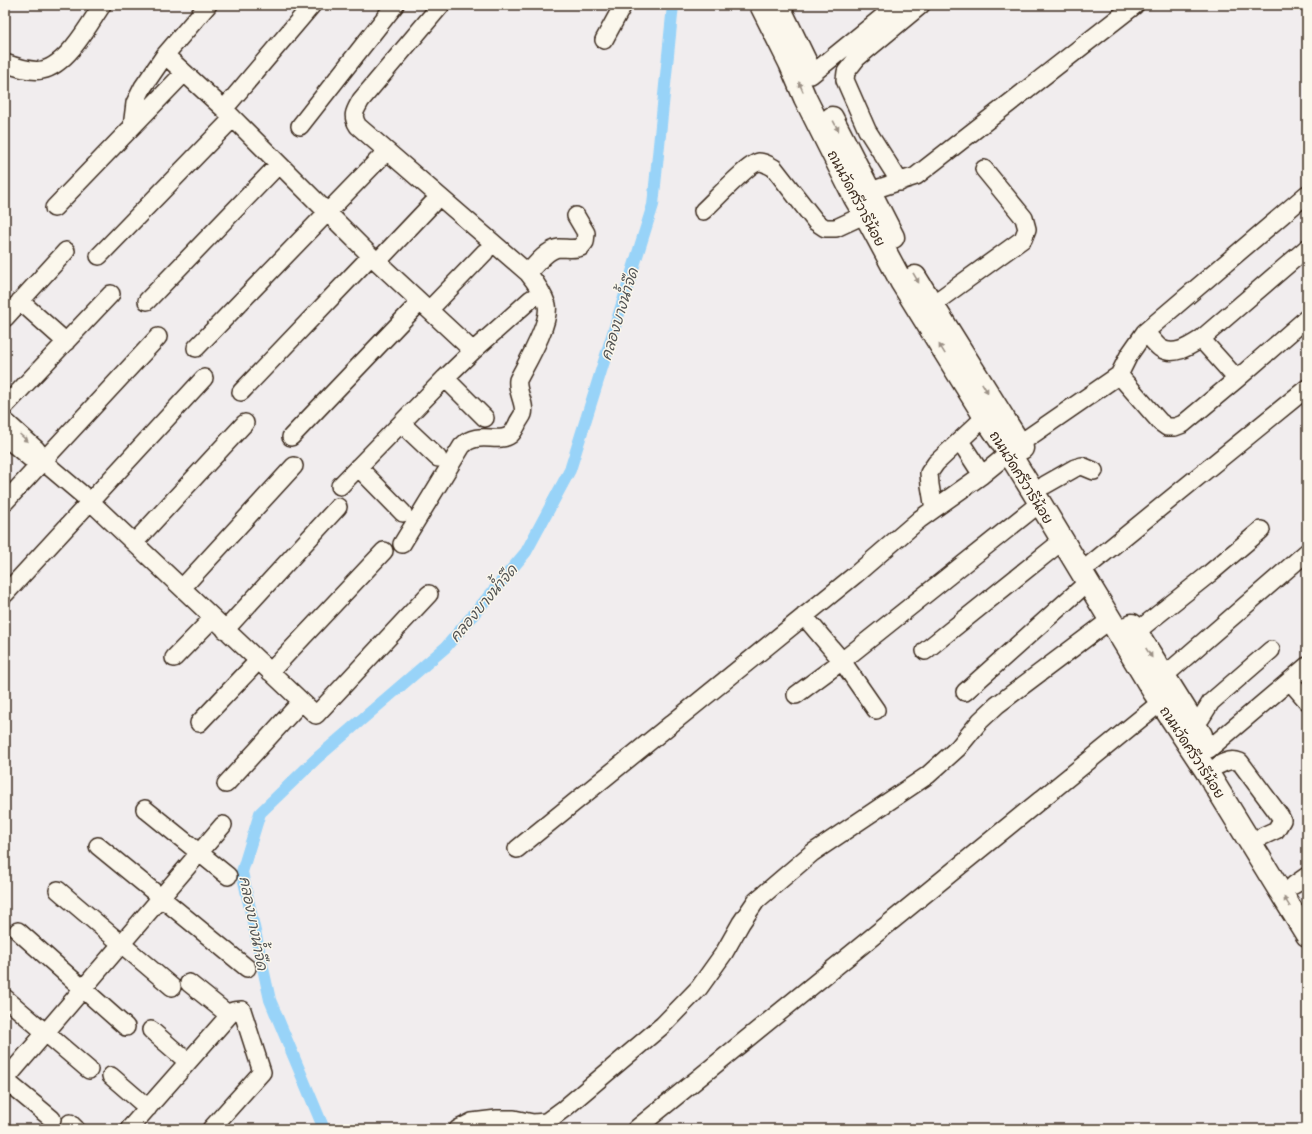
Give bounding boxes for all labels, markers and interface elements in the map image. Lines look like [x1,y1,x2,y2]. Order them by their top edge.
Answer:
one-way arrow [798,82,804,93]
one-way arrow [832,120,839,131]
street label: ถนนวัดศรีวารีน้อย [824,146,890,250]
water label: คลองบางน้ำจืด [592,264,643,363]
one-way arrow [912,272,919,284]
one-way arrow [939,343,946,355]
one-way arrow [981,383,989,393]
street label: ถนนวัดศรีวารีน้อย [986,427,1058,527]
one-way arrow [20,433,29,442]
water label: คลองบางน้ำจืด [442,557,522,646]
one-way arrow [1146,647,1153,659]
street label: ถนนวัดศรีวารีน้อย [1156,702,1230,802]
water label: คลองบางน้ำจืด [235,874,276,972]
one-way arrow [1283,897,1291,907]

